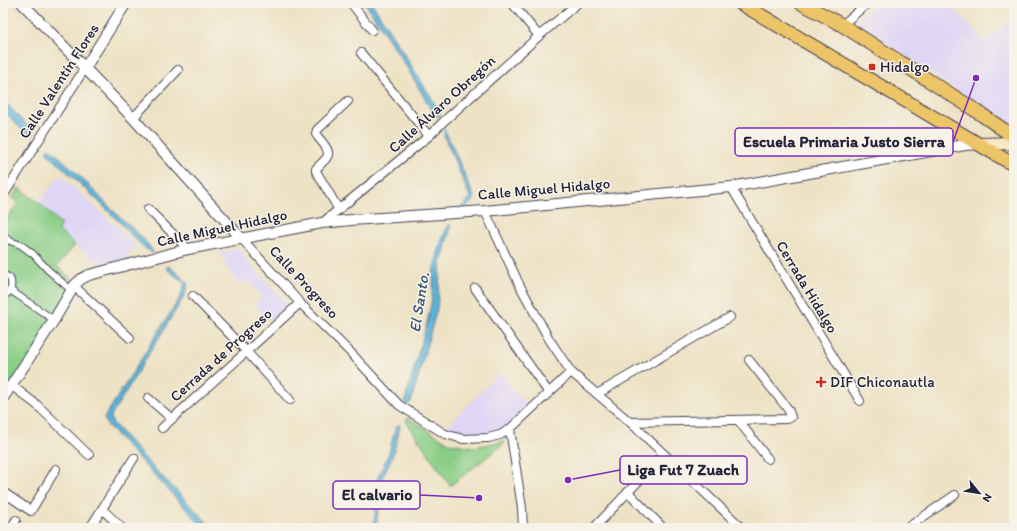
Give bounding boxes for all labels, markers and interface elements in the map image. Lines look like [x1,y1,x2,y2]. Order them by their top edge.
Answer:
street label: Calle Valentín Flores [15,20,103,142]
street label: Calle Álvaro Obregón [385,51,499,157]
place label: Hidalgo [880,58,929,76]
marker: Hidalgo [867,62,877,72]
callout: Escuela Primaria Justo Sierra [735,128,953,156]
text: Escuela Primaria Justo Sierra [743,132,946,151]
street label: Calle Miguel Hidalgo [477,174,611,204]
street label: Calle Miguel Hidalgo [155,205,289,251]
street label: Cerrada Hidalgo [772,238,842,336]
street label: Calle Progreso [266,242,342,322]
water label: El Santo. [405,270,433,334]
street label: Cerrada de Progreso [166,305,276,405]
place label: DIF Chiconautla [830,373,935,391]
marker: DIF Chiconautla [815,376,827,388]
callout: Liga Fut 7 Zuach [620,456,747,484]
text: Liga Fut 7 Zuach [627,460,740,480]
north arrow [959,473,999,513]
callout: El calvario [333,481,420,509]
text: El calvario [342,485,412,504]
text: N [980,491,995,504]

